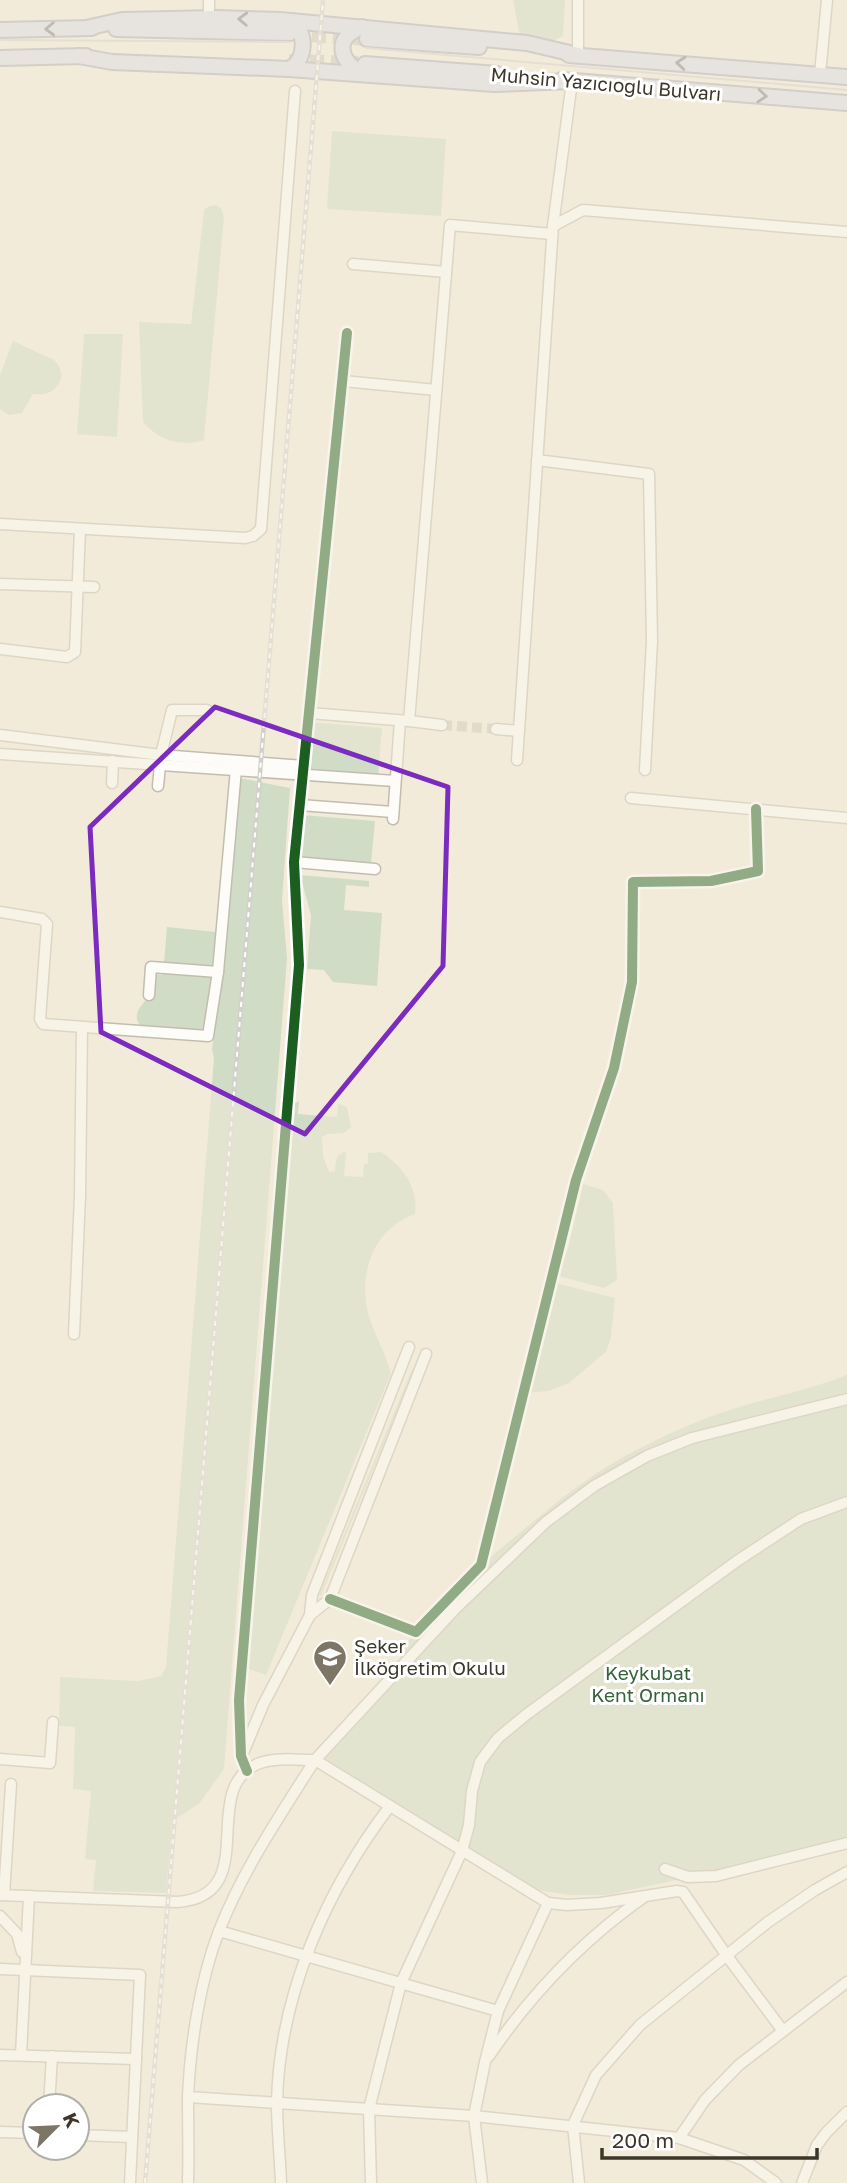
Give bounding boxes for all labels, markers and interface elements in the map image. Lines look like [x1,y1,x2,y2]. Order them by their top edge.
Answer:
one-way arrow [237,11,248,26]
one-way arrow [44,22,55,37]
one-way arrow [675,56,686,71]
street label: Muhsin Yazıcıoğlu Bulvarı [490,62,722,105]
one-way arrow [757,88,768,103]
place label: Şeker İlköğretim Okulu [354,1634,506,1679]
school or university icon: Şeker İlköğretim Okulu [311,1638,349,1687]
park label: Keykubat Kent Ormanı [591,1661,705,1706]
north arrow [21,2092,91,2162]
text: K [59,2109,85,2131]
scale bar [602,2116,817,2160]
text: 200 m [612,2127,674,2153]

